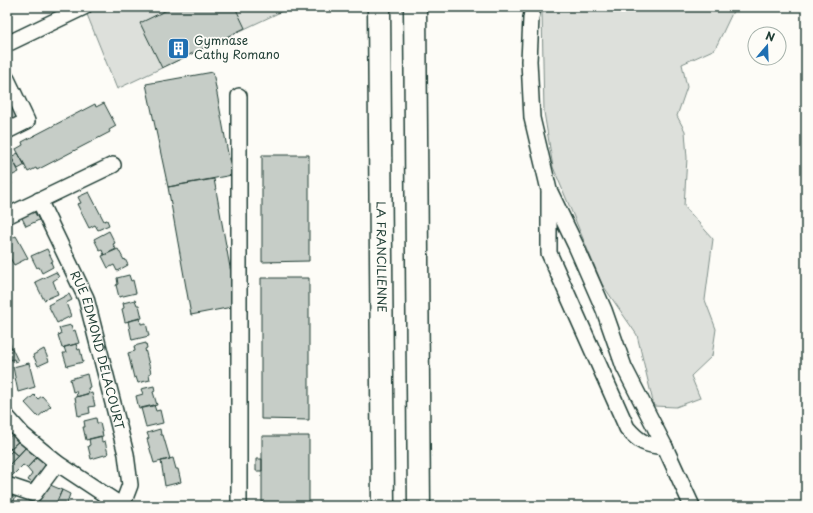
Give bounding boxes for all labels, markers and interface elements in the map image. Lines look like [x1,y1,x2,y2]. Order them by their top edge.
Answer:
north arrow [747,26,787,66]
text: N [764,27,778,46]
place label: Gymnase Cathy Romano [194,31,280,63]
building icon: Gymnase Cathy Romano [165,35,191,61]
street label: LA FRANCILIENNE [373,201,391,313]
street label: RUE EDMOND DELACOURT [66,267,130,432]

